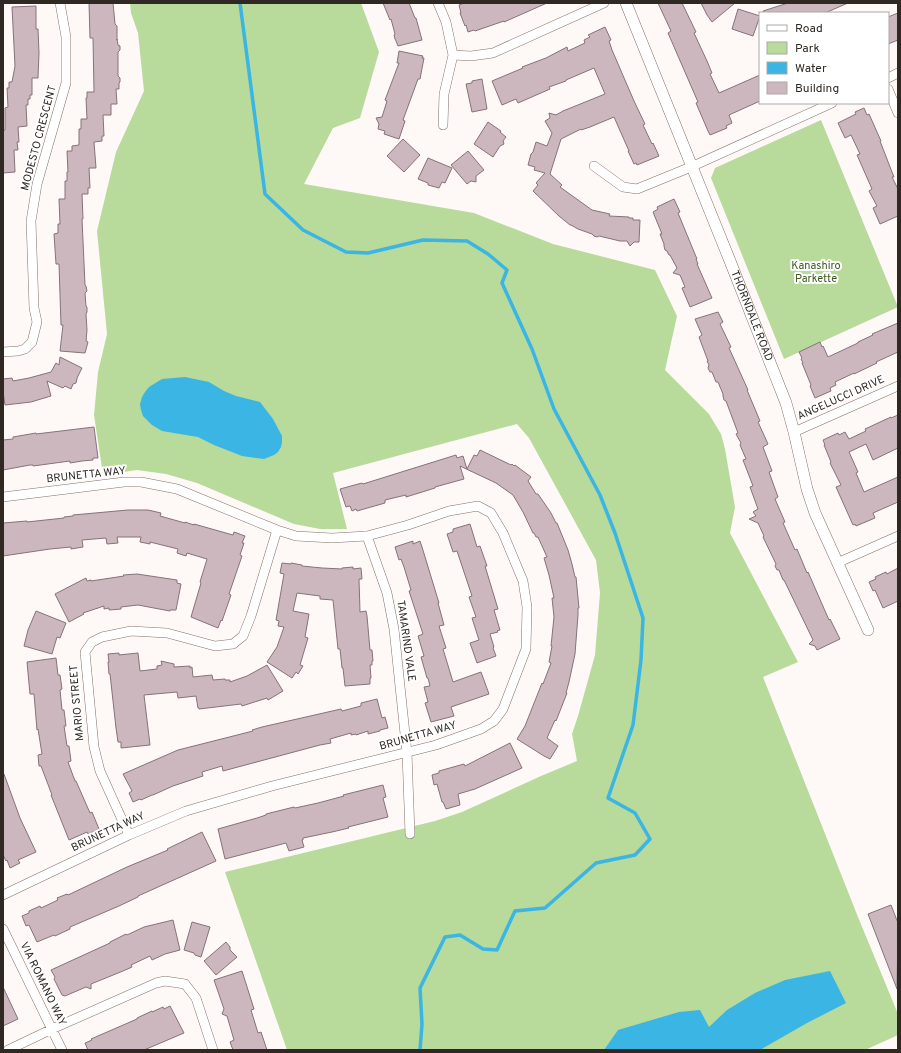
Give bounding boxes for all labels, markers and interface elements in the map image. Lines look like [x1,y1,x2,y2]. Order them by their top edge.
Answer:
legend [759,12,889,104]
text: Road [795,21,823,37]
text: Park [795,41,820,57]
text: Water [795,61,827,77]
text: Building [795,81,839,97]
street label: MODESTO CRESCENT [18,84,60,192]
park label: Kanashiro Parkette [791,259,841,286]
street label: THORNDALE ROAD [727,268,776,363]
street label: ANGELUCCI DRIVE [795,373,887,423]
street label: BRUNETTA WAY [46,464,126,486]
street label: TAMARIND VALE [393,599,419,683]
street label: MARIO STREET [67,664,87,742]
street label: BRUNETTA WAY [378,718,458,754]
street label: BRUNETTA WAY [69,809,147,855]
street label: VIA ROMANO WAY [17,940,69,1028]

